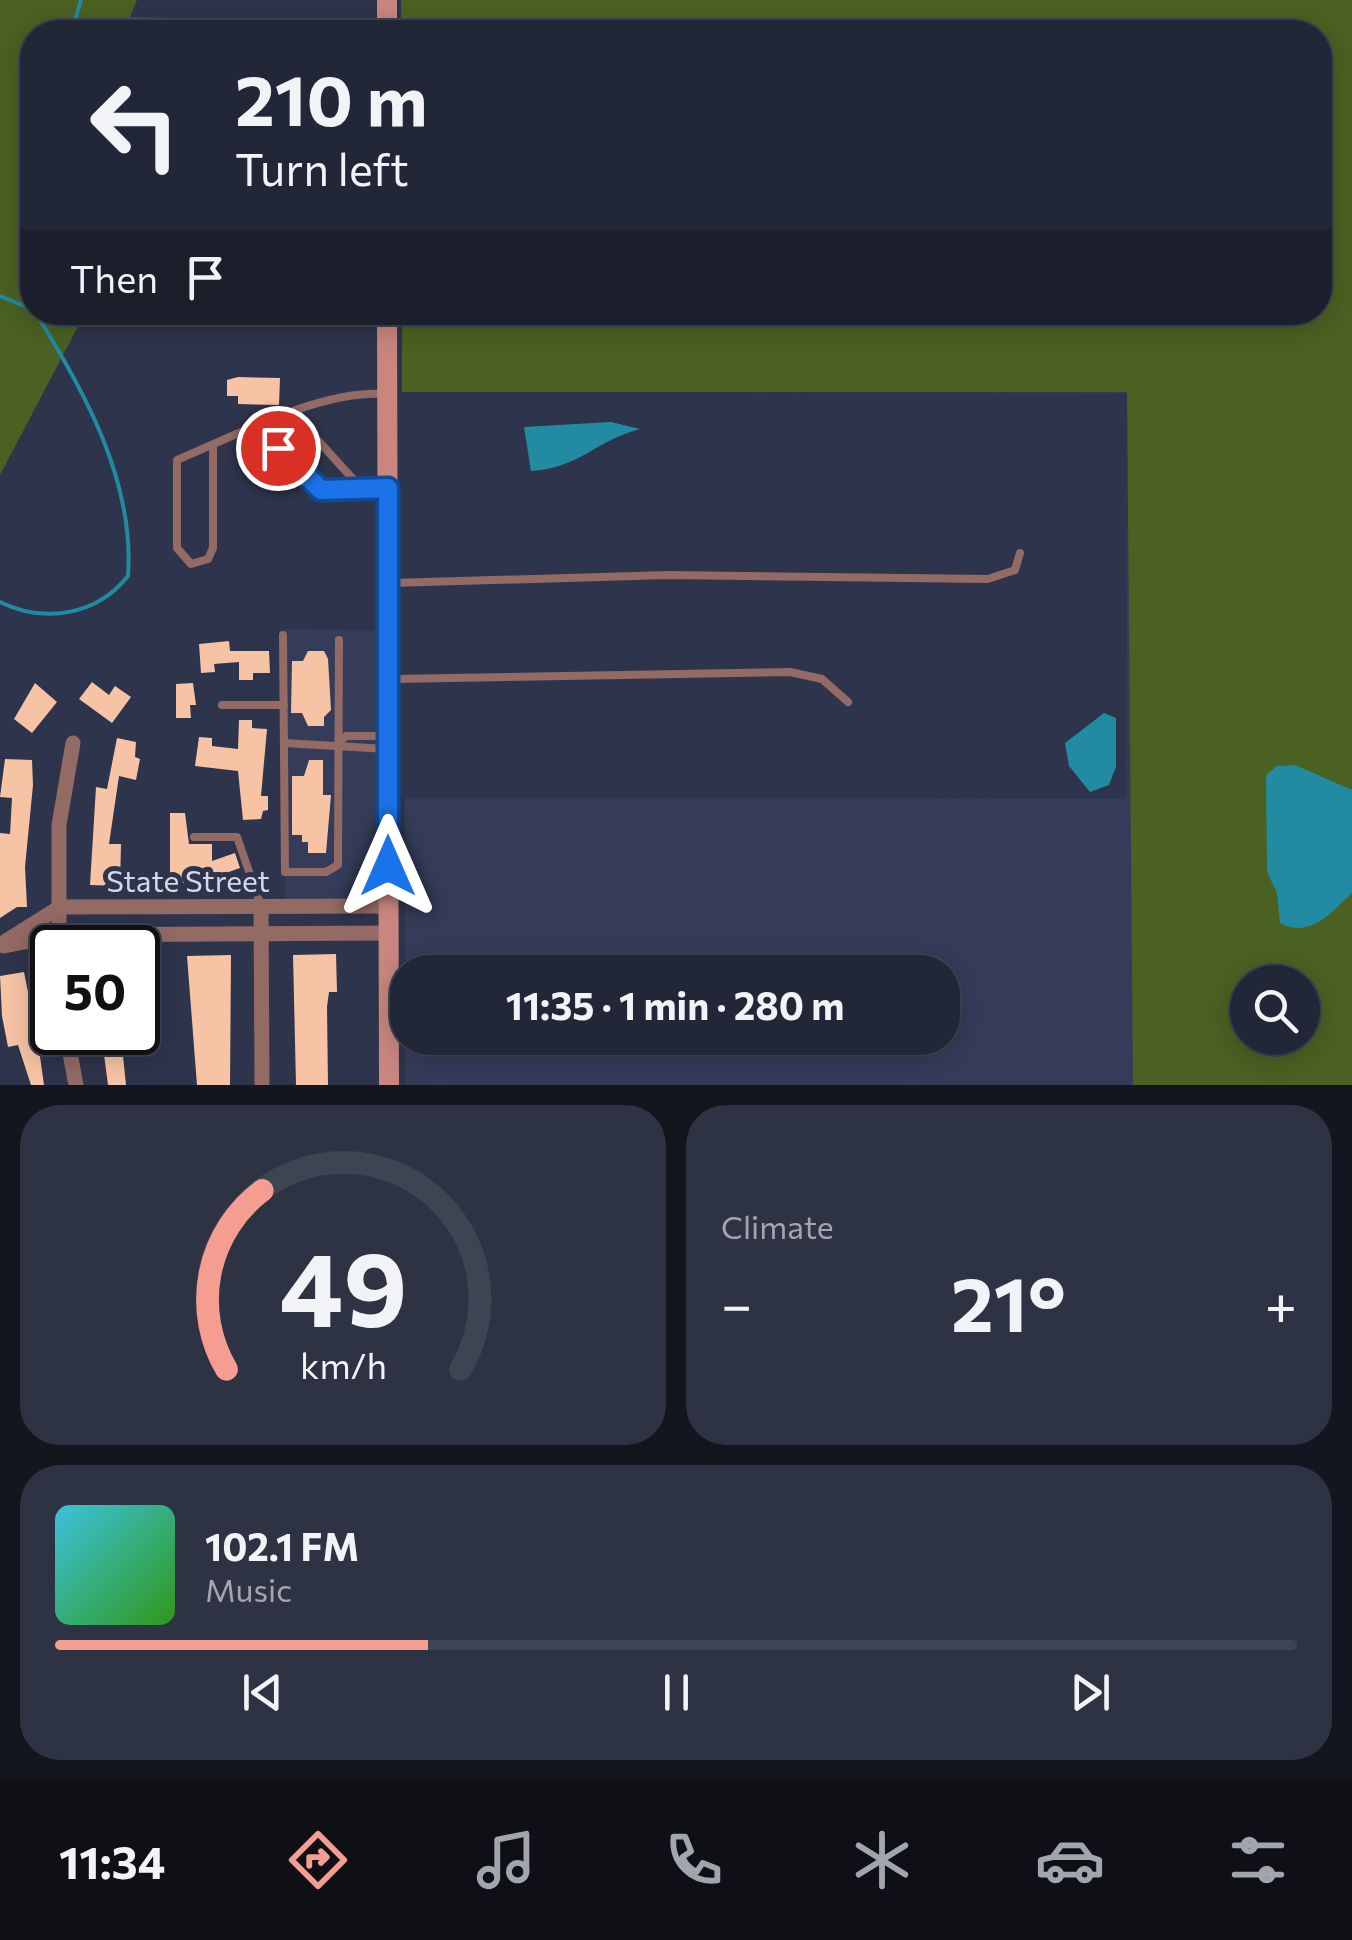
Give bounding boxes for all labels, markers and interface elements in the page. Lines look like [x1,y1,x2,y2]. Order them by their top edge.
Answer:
text: 210 m [235,55,427,140]
icon: left [70,60,200,190]
text: Turn left [235,140,409,195]
icon: arrive [178,250,233,305]
text: Then [70,254,158,301]
pin [236,406,321,491]
icon: arrive [251,421,306,476]
position arrow [336,814,440,918]
street label: State Street [106,861,270,898]
speed limit sign: 50 [30,925,160,1055]
map controls [1230,965,1320,1055]
button: search [1230,965,1320,1055]
text: 11:35 · 1 min · 280 m [506,981,844,1028]
text: Climate [721,1206,834,1246]
text: 49 [279,1221,407,1348]
text: 21° [951,1256,1066,1347]
text: − [721,1269,752,1336]
text: + [1265,1269,1297,1336]
text: km/h [300,1343,386,1386]
text: 102.1 FM [205,1522,359,1569]
text: Music [205,1569,292,1609]
icon: previous [235,1665,290,1720]
icon: pause [649,1665,704,1720]
icon: next [1063,1665,1118,1720]
icon: directions [283,1825,353,1895]
icon: music [471,1825,541,1895]
icon: phone [659,1825,729,1895]
icon: climate [847,1825,917,1895]
icon: car [1035,1825,1105,1895]
icon: filters [1223,1825,1293,1895]
text: 11:34 [59,1833,165,1888]

